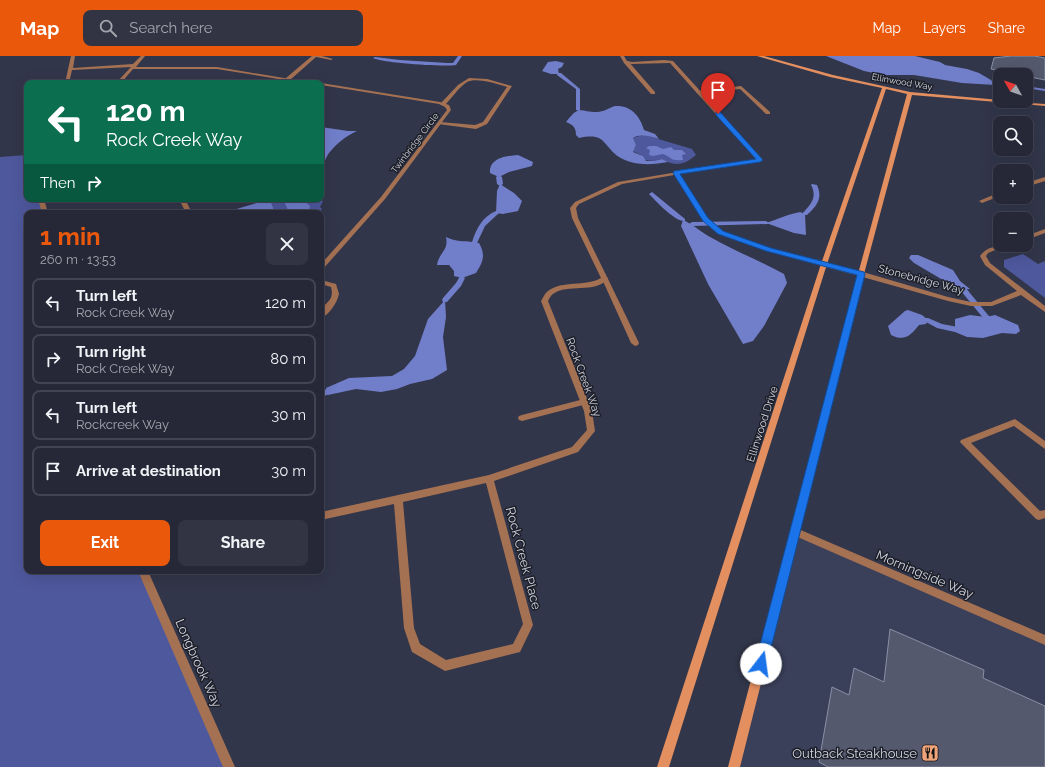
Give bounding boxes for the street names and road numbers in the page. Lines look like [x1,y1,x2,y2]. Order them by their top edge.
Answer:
street label: Ellinwood Way [871,72,933,92]
street label: Twinbridge Circle [389,110,441,175]
street label: Stonebridge Way [877,262,965,297]
street label: Rock Creek Way [563,336,604,419]
street label: Ellinwood Drive [744,384,781,464]
street label: Rock Creek Place [503,505,545,611]
street label: Morningside Way [874,547,976,602]
street label: Longbrook Way [172,617,225,710]

